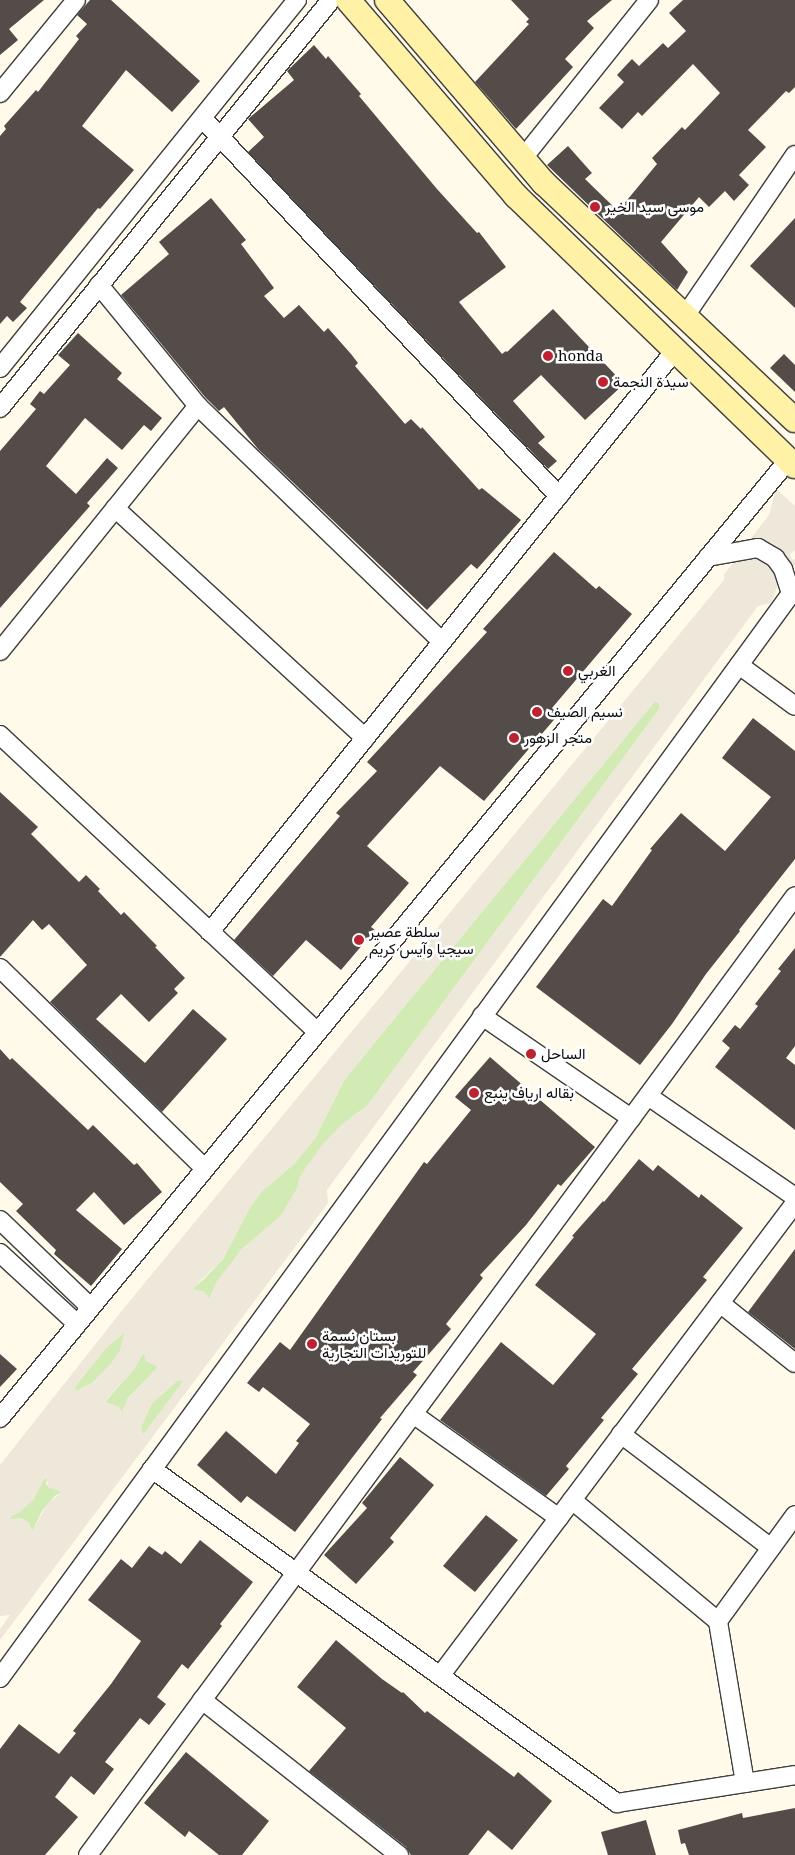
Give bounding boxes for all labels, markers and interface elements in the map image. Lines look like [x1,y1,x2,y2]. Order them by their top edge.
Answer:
place label: موسى سيد الخير [605,198,704,216]
marker: موسى سيد الخير [589,201,601,213]
place label: honda [558,347,604,365]
marker: honda [542,350,554,362]
place label: سيدة النجمة [613,373,689,391]
marker: سيدة النجمة [597,376,609,388]
place label: الغربي [578,662,615,680]
marker: الغربي [562,665,574,677]
place label: نسيم الصيف [547,703,623,721]
marker: نسيم الصيف [531,706,543,718]
place label: متجر الزهور [524,729,592,747]
marker: متجر الزهور [508,732,520,744]
place label: سلطة عصير سيجيا وآيس كريم [369,922,474,957]
marker: سلطة عصير سيجيا وآيس كريم [353,934,365,946]
place label: الساحل [541,1045,585,1063]
marker: الساحل [525,1048,537,1060]
place label: بقاله ارياف ينبع [484,1084,574,1102]
marker: بقاله ارياف ينبع [468,1087,480,1099]
place label: بستان نسمة للتوريدات التجارية [322,1326,426,1361]
marker: بستان نسمة للتوريدات التجارية [306,1338,318,1350]

